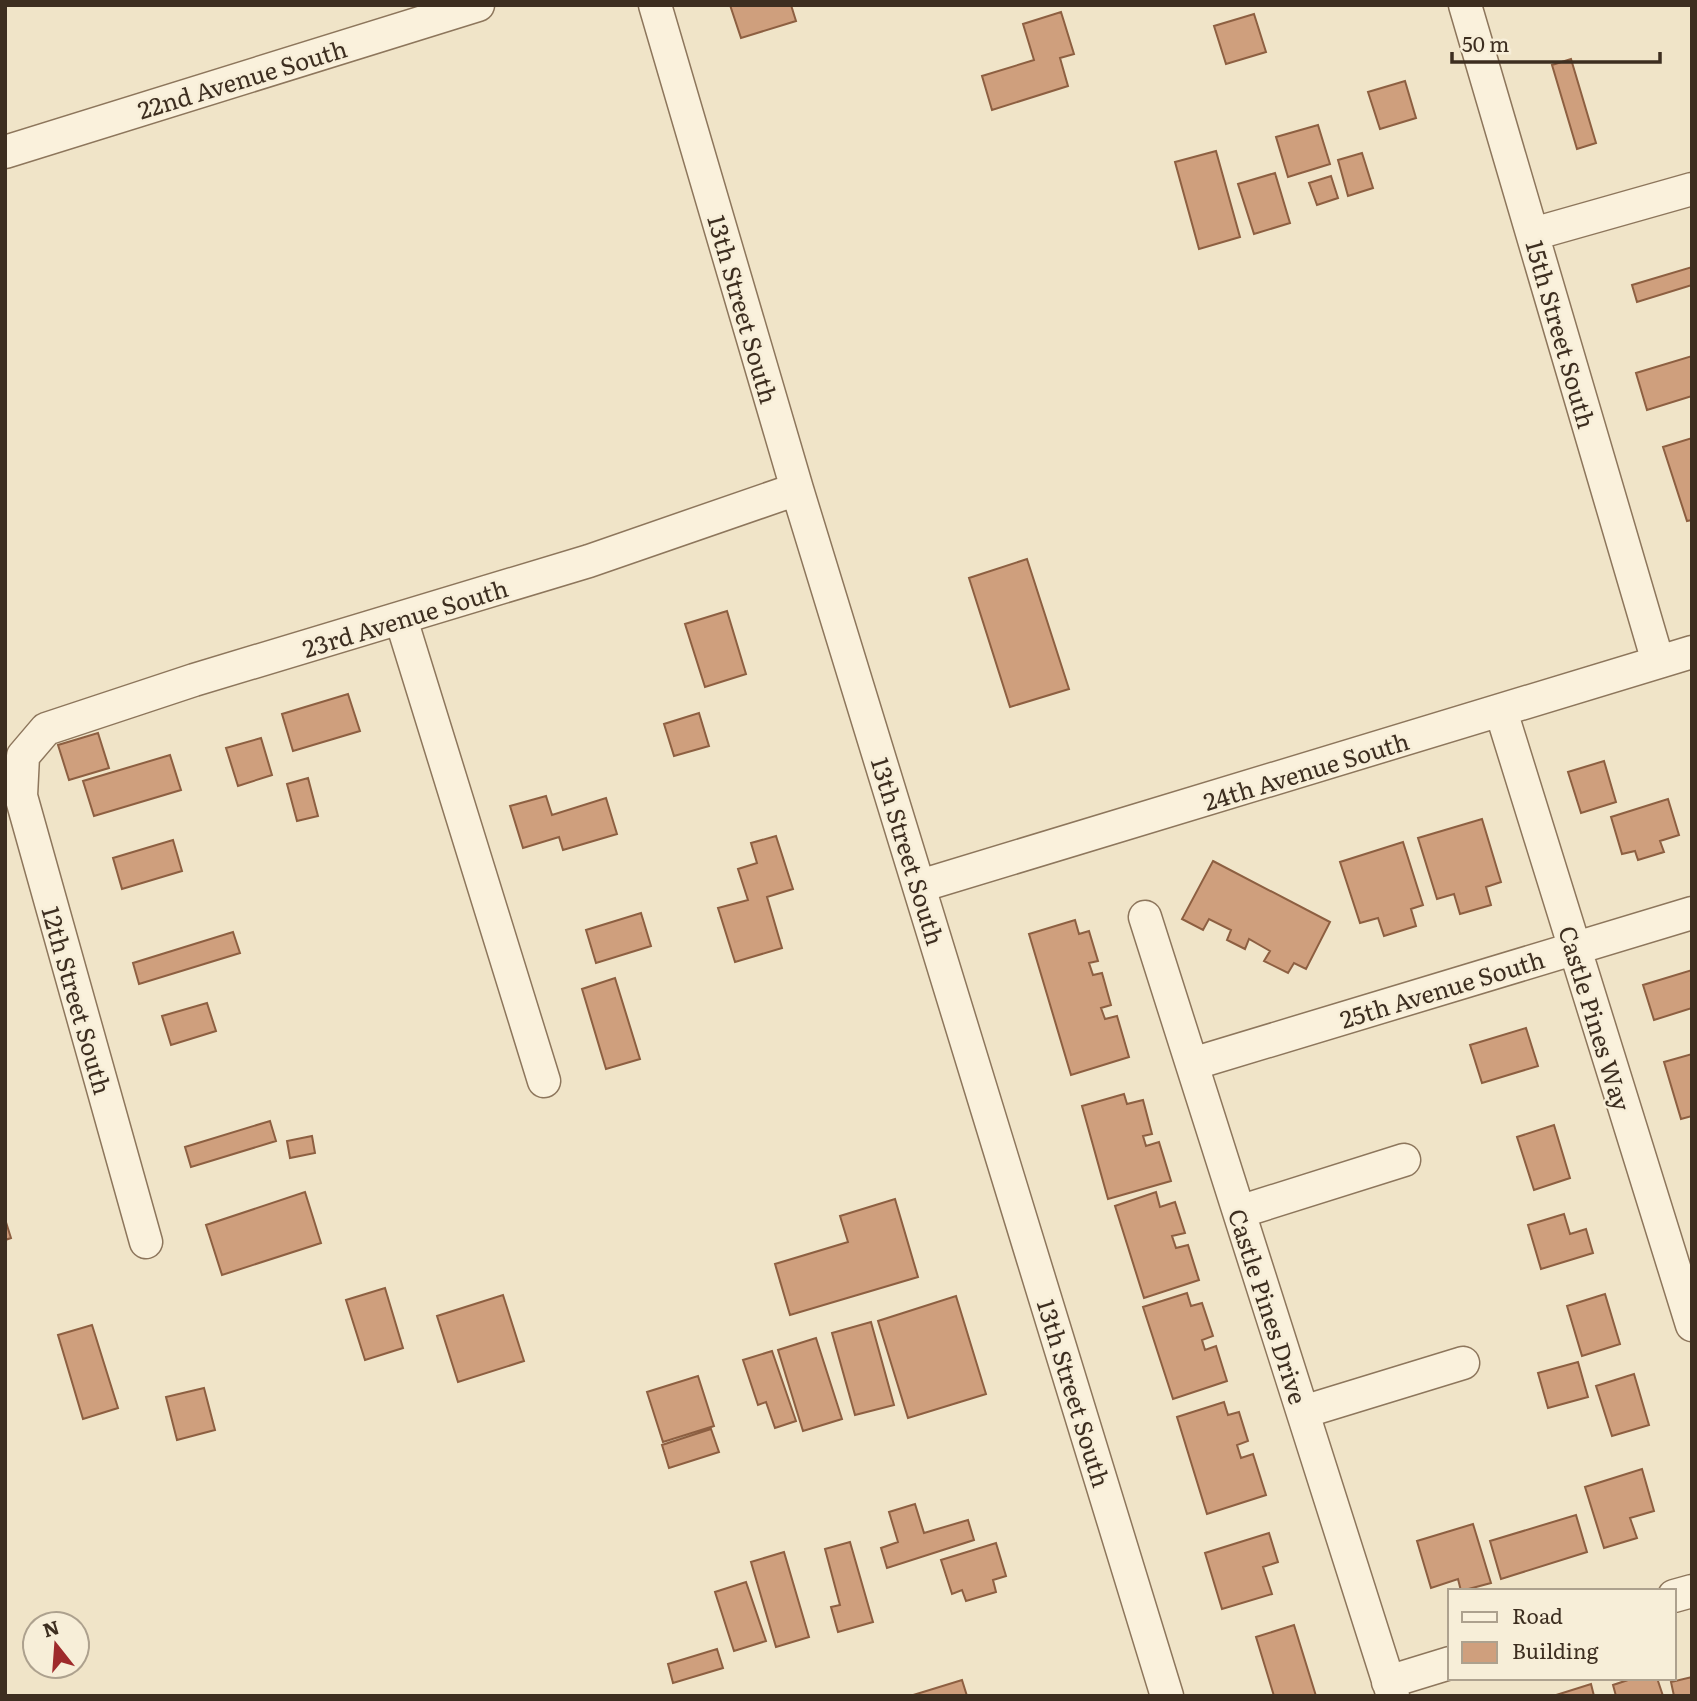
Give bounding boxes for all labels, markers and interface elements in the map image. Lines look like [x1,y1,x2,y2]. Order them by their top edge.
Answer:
scale bar [1452,21,1660,65]
text: 50 m [1462,27,1509,58]
street label: 22nd Avenue South [133,30,351,126]
street label: 13th Street South [700,210,788,408]
street label: 15th Street South [1518,236,1606,432]
street label: 23rd Avenue South [298,569,512,665]
street label: 24th Avenue South [1199,722,1413,818]
street label: 13th Street South [864,753,954,949]
street label: 12th Street South [34,902,122,1098]
street label: Castle Pines Way [1551,921,1641,1115]
street label: 25th Avenue South [1335,940,1549,1036]
street label: Castle Pines Drive [1221,1204,1317,1408]
street label: 13th Street South [1030,1295,1120,1491]
legend [1448,1589,1676,1680]
text: Road [1512,1599,1563,1630]
north arrow [21,1610,91,1680]
text: N [39,1612,63,1644]
text: Building [1512,1634,1599,1665]

